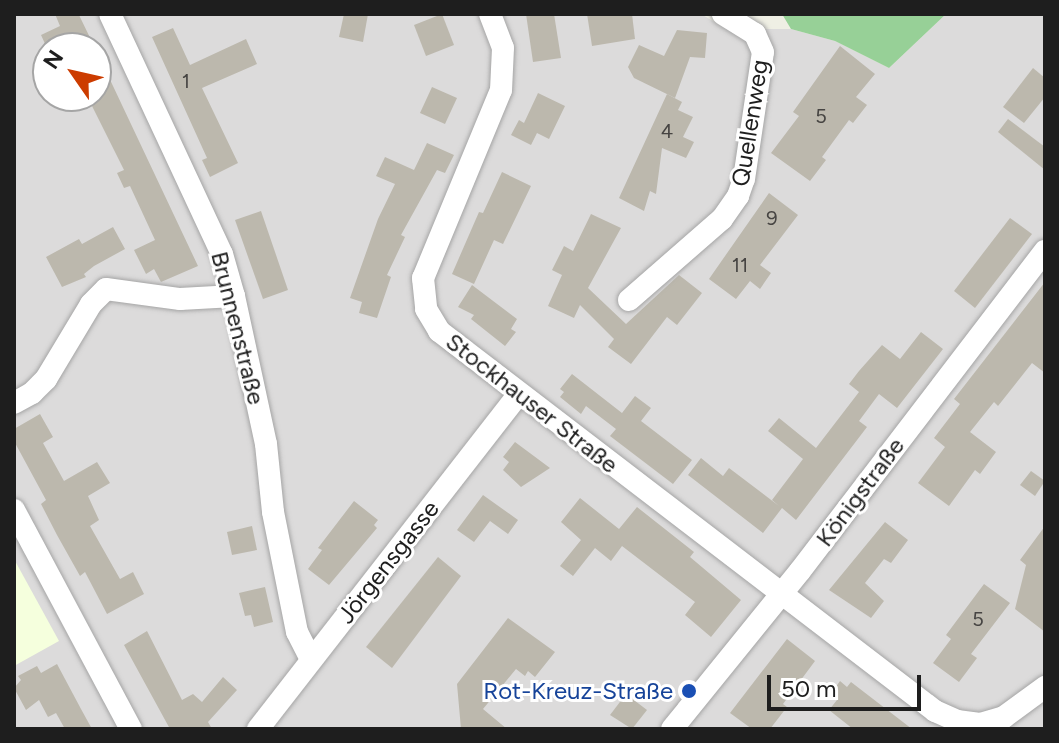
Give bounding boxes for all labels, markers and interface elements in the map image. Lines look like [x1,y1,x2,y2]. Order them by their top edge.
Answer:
north arrow [32,32,112,112]
text: N [37,45,69,74]
street label: Quellenweg [726,58,774,188]
house number: 1 [182,69,190,93]
house number: 5 [815,104,827,128]
house number: 4 [661,119,673,143]
house number: 9 [766,206,778,230]
street label: Brunnenstraße [205,248,271,408]
house number: 11 [732,253,748,277]
street label: Stockhauser Straße [440,327,624,479]
street label: Königstraße [810,432,910,552]
street label: Jörgensgasse [331,495,445,629]
house number: 5 [972,607,984,631]
scale bar [771,659,925,709]
text: 50 m [781,674,837,703]
place label: Rot-Kreuz-Straße [483,677,673,705]
marker: Rot-Kreuz-Straße [680,682,698,700]

